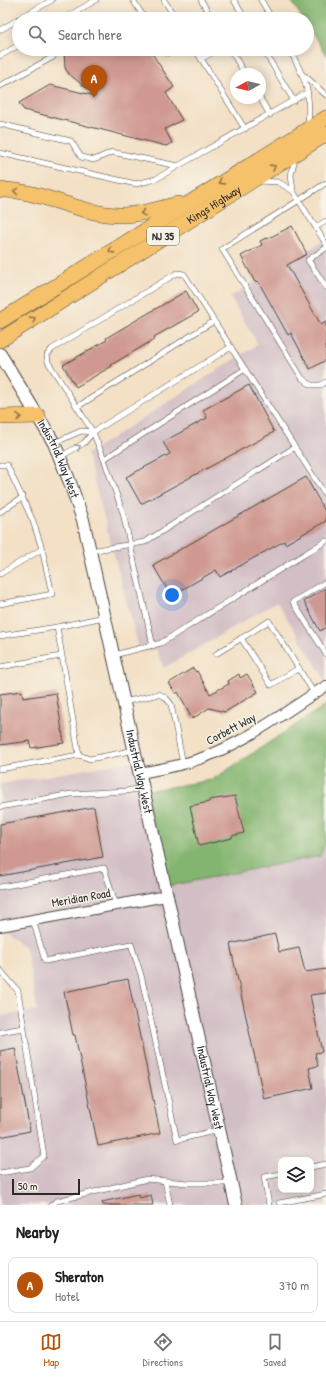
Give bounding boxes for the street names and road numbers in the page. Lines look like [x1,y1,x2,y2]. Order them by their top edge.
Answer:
street label: Kings Highway [183,181,244,228]
road number: NJ 35 [147,227,179,245]
street label: Industrial Way West [33,415,84,501]
street label: Corbett Way [203,708,259,749]
street label: Industrial Way West [122,728,157,816]
street label: Meridian Road [50,884,112,911]
street label: Industrial Way West [193,1044,228,1132]

